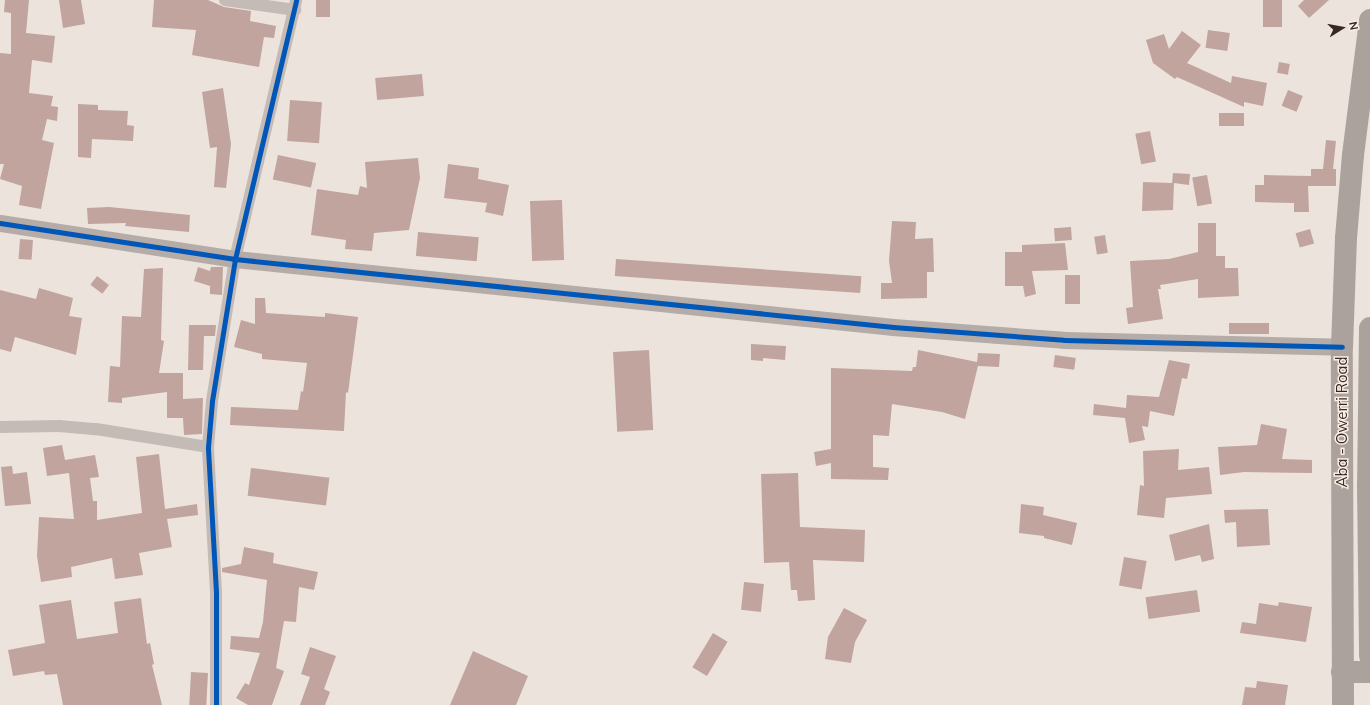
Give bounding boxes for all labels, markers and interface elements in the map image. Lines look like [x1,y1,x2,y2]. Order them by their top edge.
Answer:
north arrow [1322,8,1362,48]
text: N [1346,20,1361,31]
street label: Aba - Owerri Road [1333,356,1351,488]

